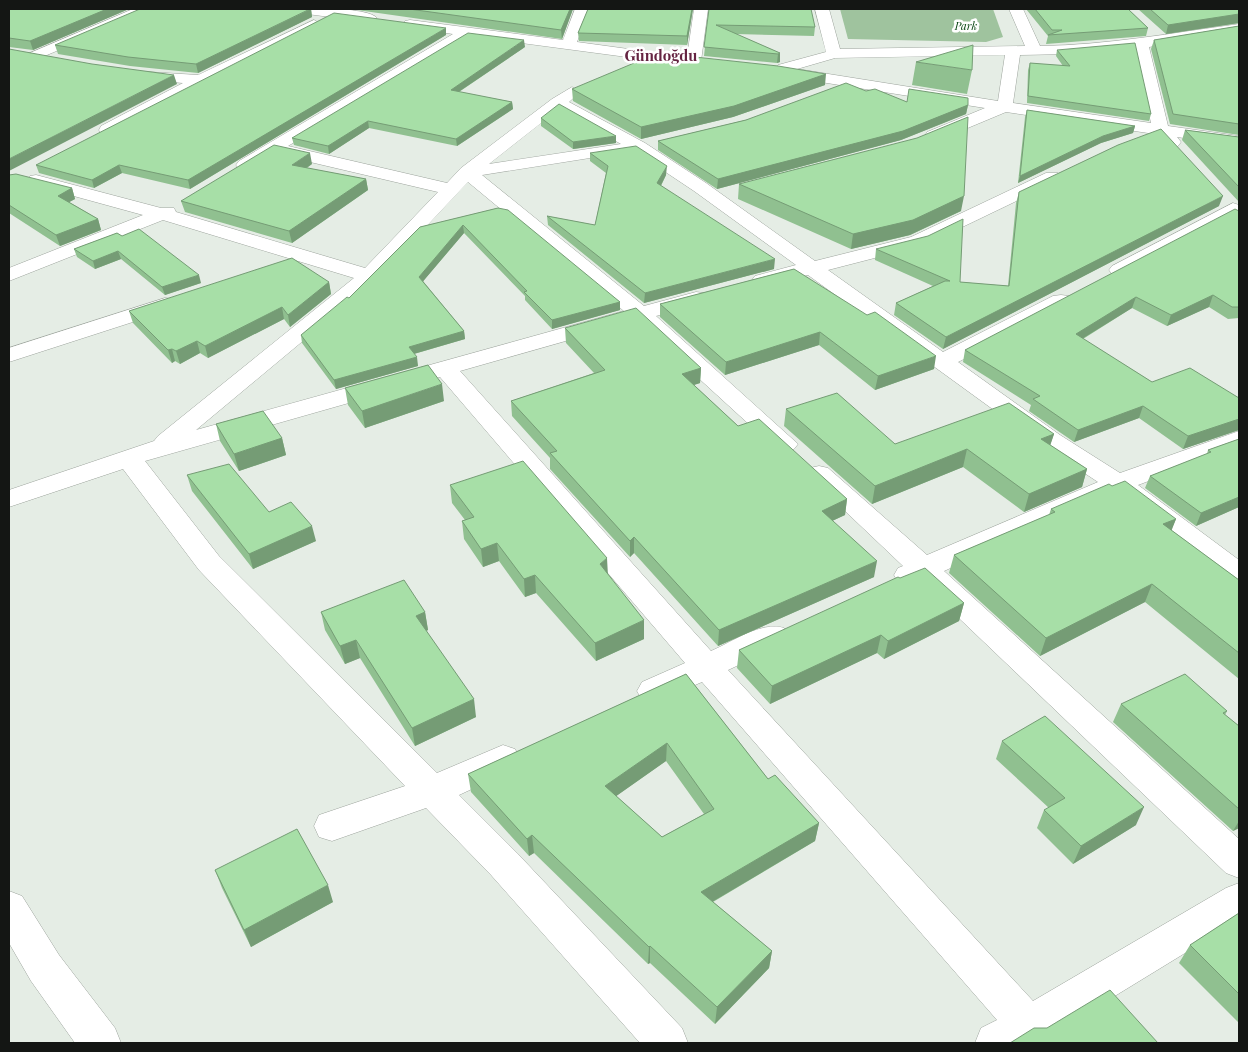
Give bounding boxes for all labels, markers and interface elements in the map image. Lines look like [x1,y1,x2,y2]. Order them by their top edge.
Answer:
park label: Park [954,18,978,33]
district label: Gündoğdu [625,45,697,65]

